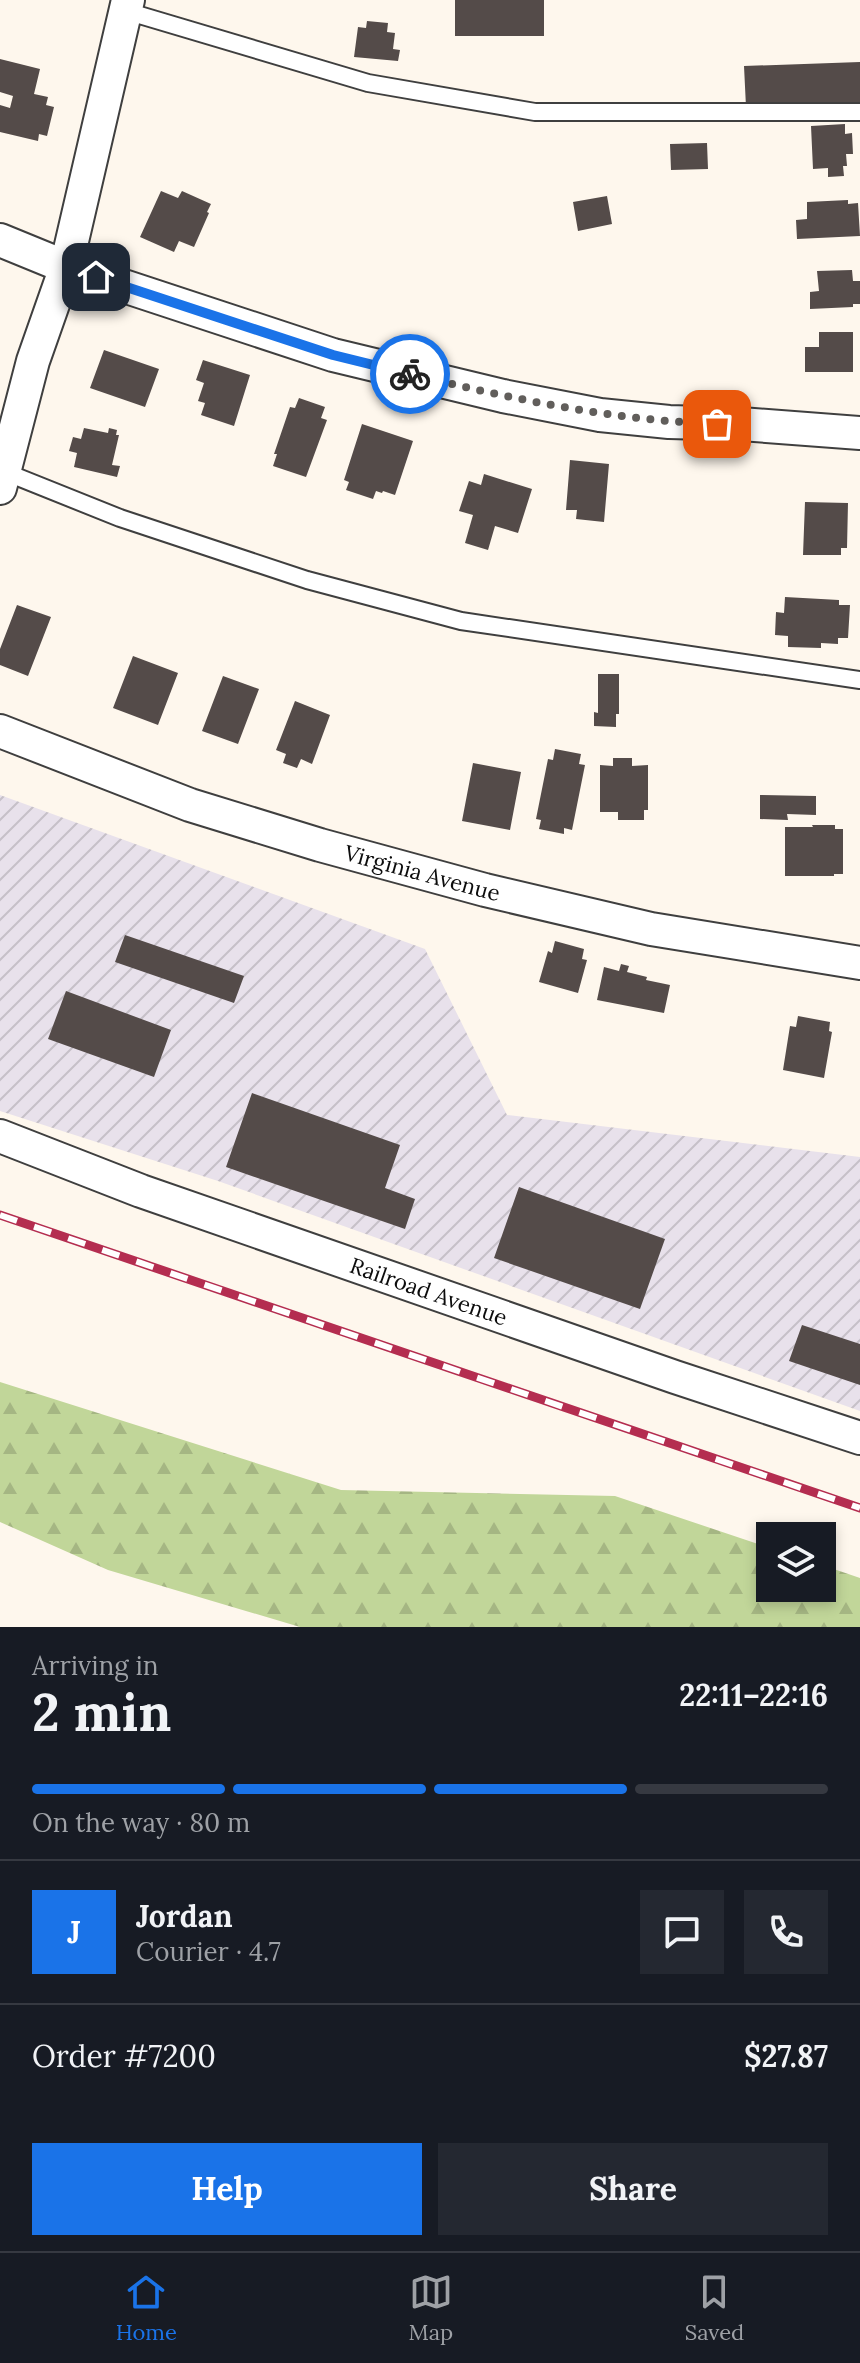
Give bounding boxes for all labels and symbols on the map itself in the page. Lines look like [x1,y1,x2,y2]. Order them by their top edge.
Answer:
pin [62,243,130,311]
courier [370,334,450,414]
pin [683,390,751,458]
street label: Virginia Avenue [341,838,503,907]
street label: Railroad Avenue [346,1251,511,1332]

